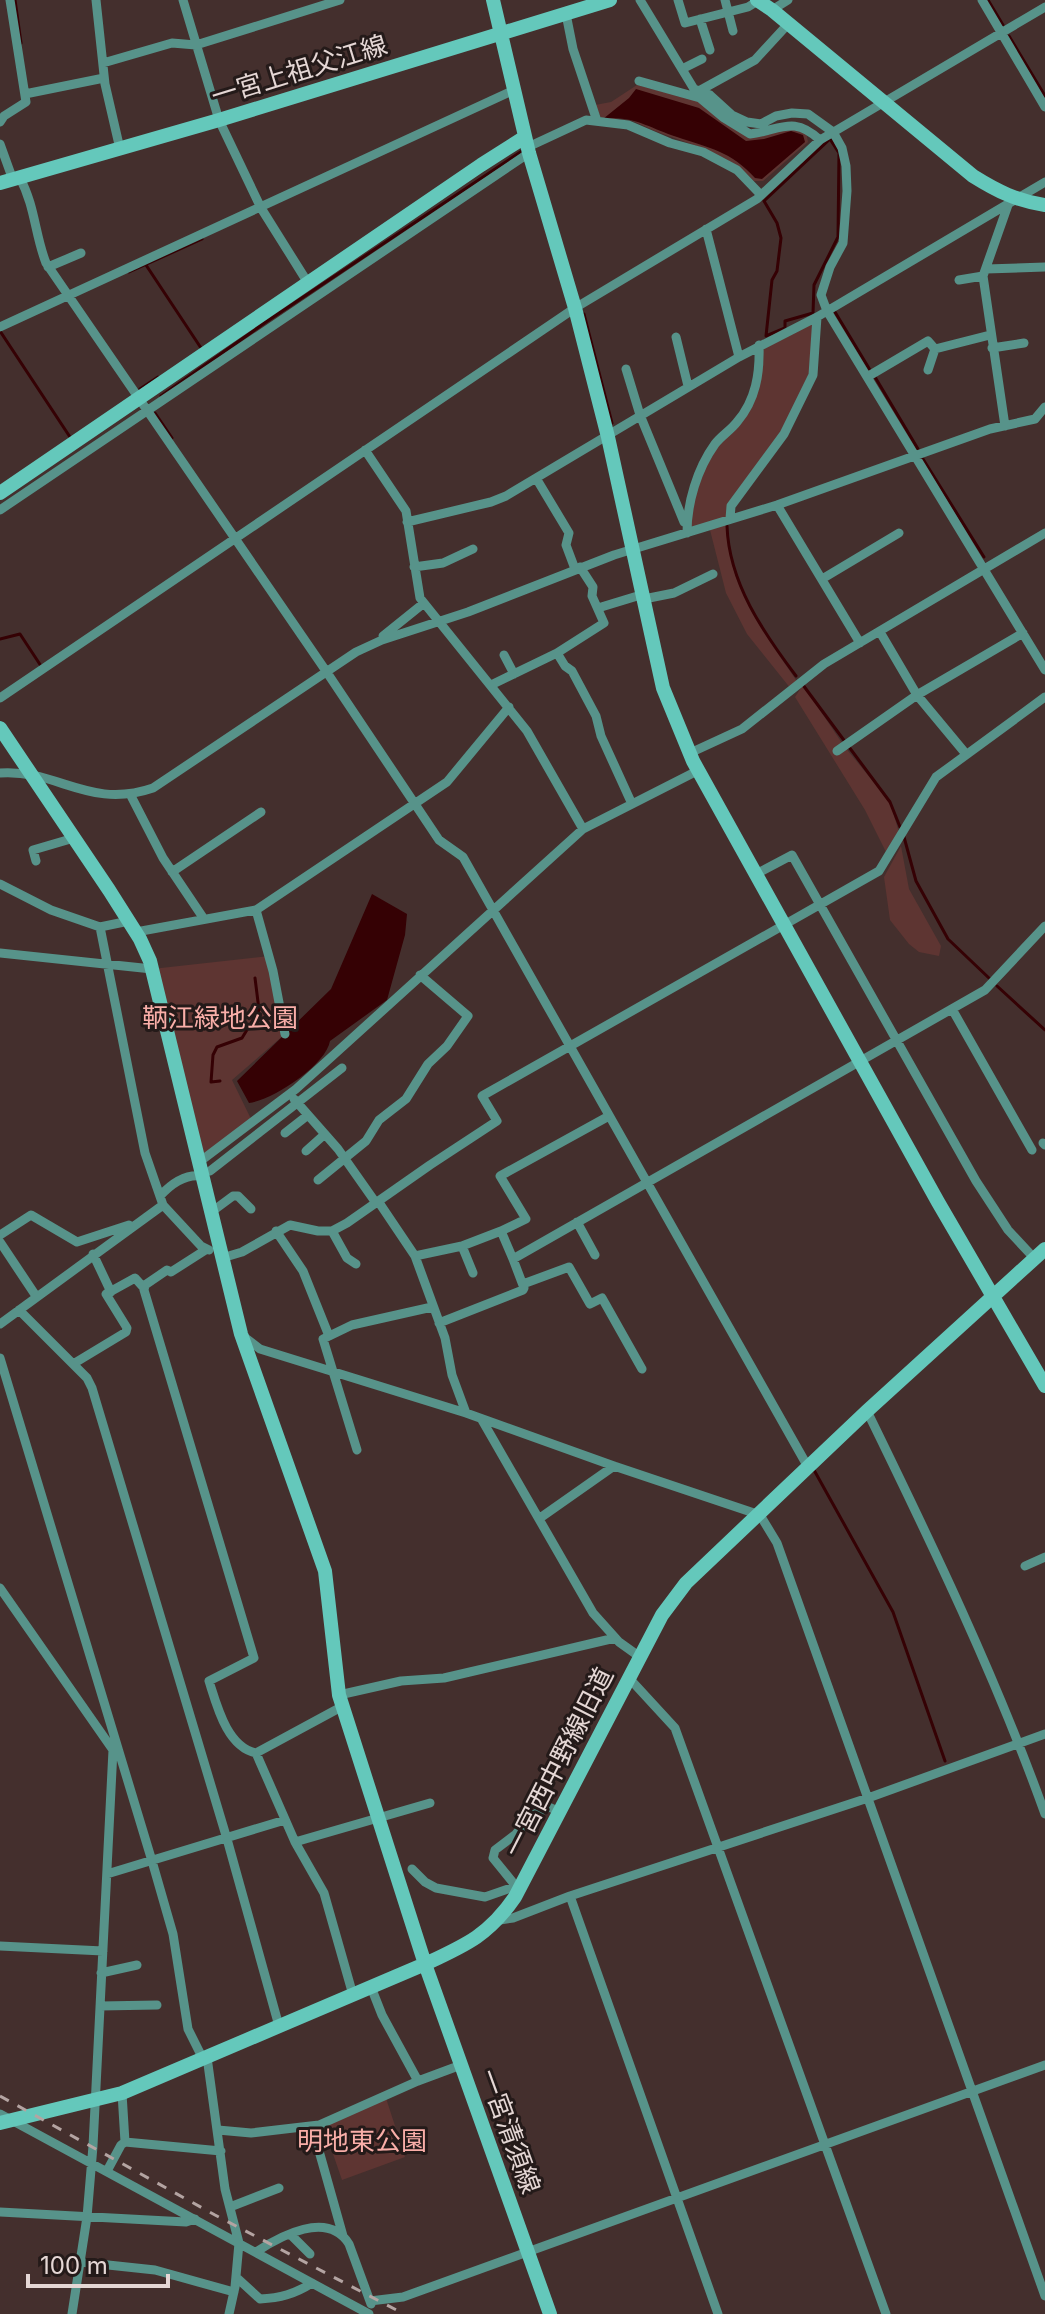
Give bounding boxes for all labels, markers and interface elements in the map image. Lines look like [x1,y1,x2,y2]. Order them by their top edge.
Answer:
street label: 一宮上祖父江線 [207,29,391,111]
park label: 鞆江緑地公園 [142,1002,298,1033]
street label: 一宮西中野線旧道 [497,1662,619,1862]
street label: 一宮清須線 [473,2065,547,2197]
park label: 明地東公園 [297,2125,427,2156]
scale bar [28,2238,168,2288]
text: 100 m [40,2251,108,2280]

